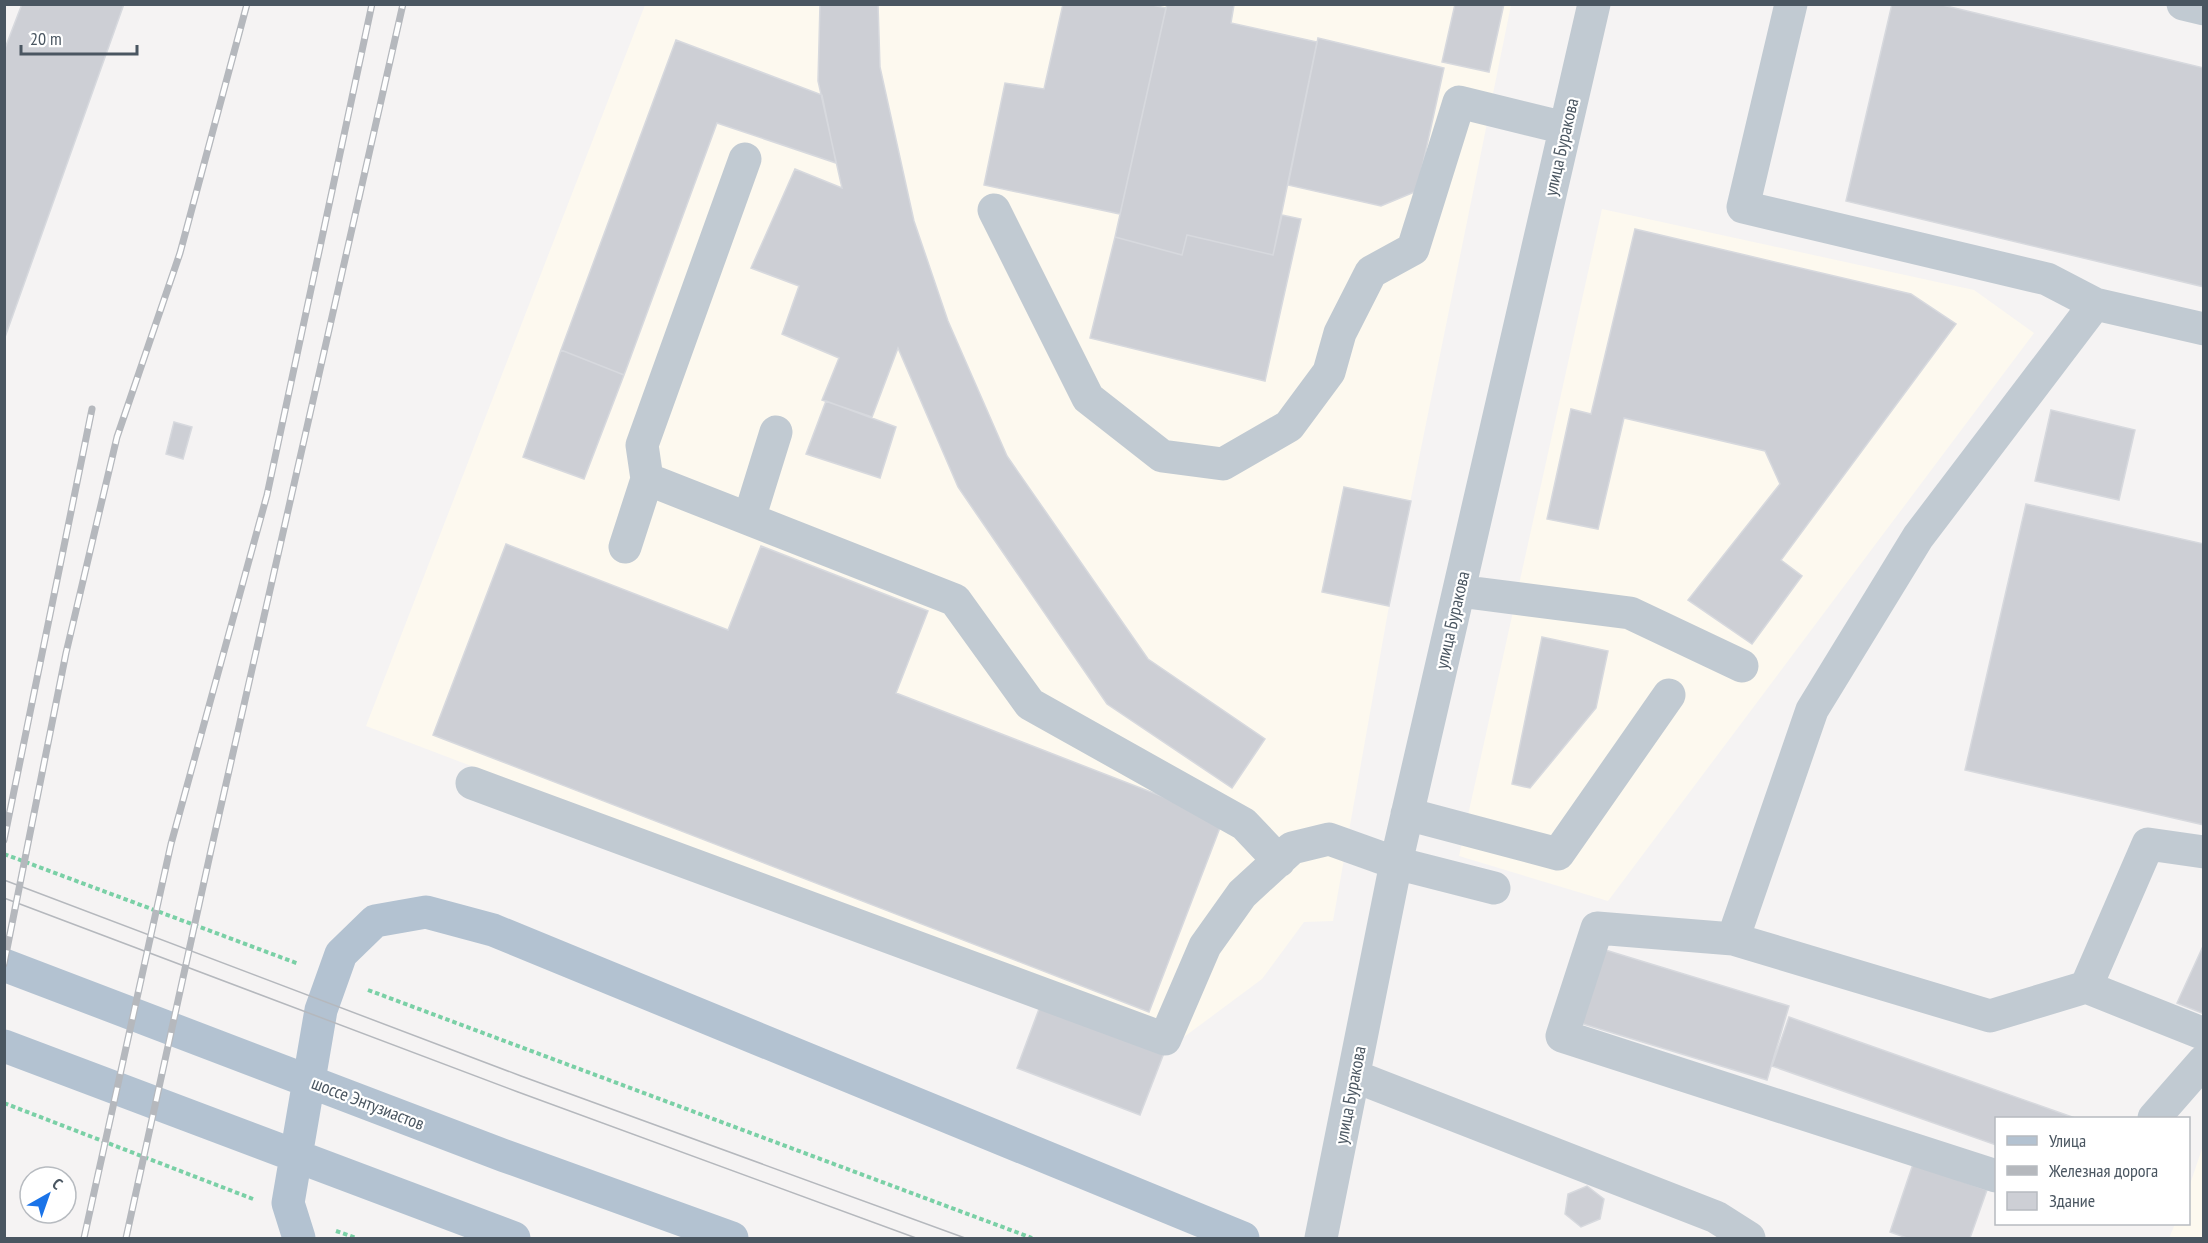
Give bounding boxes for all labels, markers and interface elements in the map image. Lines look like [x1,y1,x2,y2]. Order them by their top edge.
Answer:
scale bar [21,18,136,56]
text: 20 m [30,27,62,50]
street label: улица Буракова [1539,96,1583,198]
street label: улица Буракова [1430,569,1474,671]
street label: улица Буракова [1329,1044,1371,1146]
street label: шоссе Энтузиастов [308,1071,428,1135]
legend [1995,1117,2190,1225]
text: Улица [2049,1129,2086,1152]
text: Железная дорога [2048,1159,2158,1182]
north arrow [18,1165,78,1225]
text: С [48,1173,67,1194]
text: Здание [2049,1189,2095,1212]

